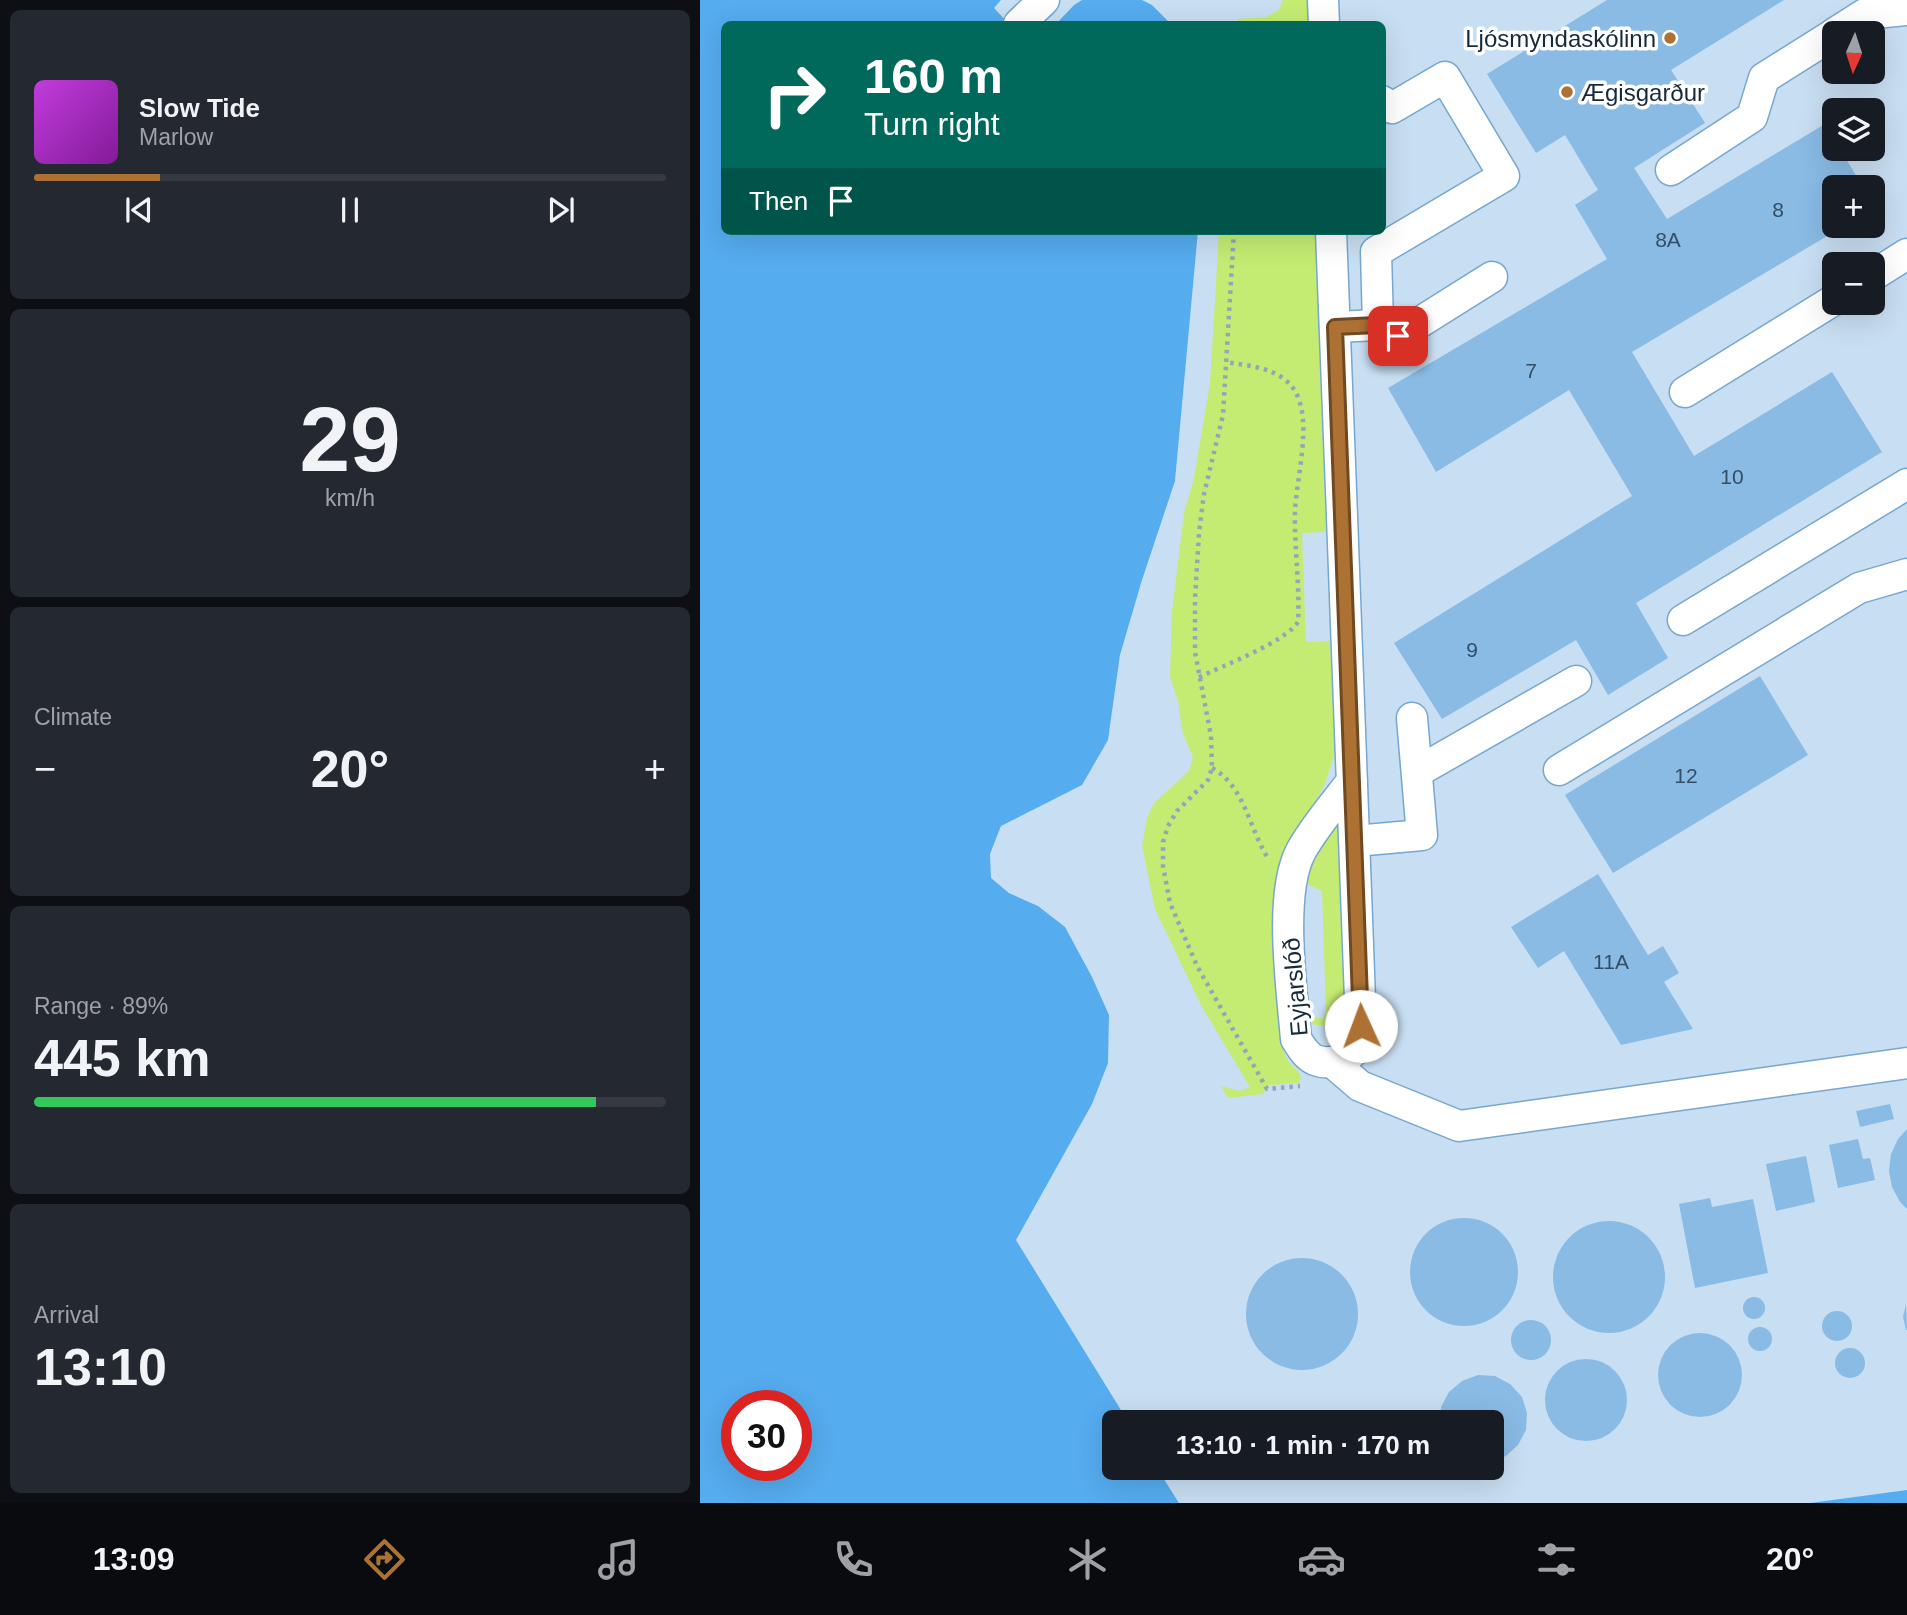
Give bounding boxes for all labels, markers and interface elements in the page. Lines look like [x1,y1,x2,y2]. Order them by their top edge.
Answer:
north arrow [1822,21,1885,84]
map controls [1822,21,1885,315]
place label: Ljósmyndaskólinn [1465,25,1656,52]
marker: Ljósmyndaskólinn [1662,30,1678,46]
icon: right [749,49,840,140]
text: 160 m [864,49,1003,103]
place label: Ægisgarður [1581,79,1705,106]
marker: Ægisgarður [1559,84,1575,100]
text: Slow Tide [139,93,260,123]
button: layers [1822,98,1885,161]
text: Turn right [864,106,1000,142]
text: Marlow [139,124,213,150]
button: + [1822,175,1885,238]
icon: arrive [822,182,860,220]
text: Then [749,186,808,216]
icon: previous [120,191,158,229]
icon: pause [331,191,369,229]
icon: next [542,191,580,229]
house number: 8 [1772,198,1784,221]
house number: 8A [1655,228,1681,251]
button: − [1822,252,1885,315]
pin [1368,306,1428,366]
icon: arrive [1379,317,1417,355]
house number: 7 [1525,359,1537,382]
text: 29 [299,389,401,490]
house number: 10 [1720,465,1744,488]
text: km/h [325,485,375,511]
house number: 9 [1466,638,1478,661]
text: Climate [34,704,112,730]
text: 20° [311,740,389,798]
text: − [34,748,56,790]
text: + [644,748,666,790]
house number: 12 [1674,764,1698,787]
street label: Eyjarslóð [1277,937,1313,1037]
house number: 11A [1593,950,1629,973]
position arrow [1324,989,1398,1063]
text: Range · 89% [34,993,168,1019]
text: 445 km [34,1029,210,1087]
text: Arrival [34,1302,99,1328]
text: 13:10 [34,1338,167,1396]
speed limit sign: 30 [721,1390,812,1481]
text: 13:10 · 1 min · 170 m [1176,1430,1430,1460]
icon: directions [360,1535,409,1584]
icon: music [594,1535,643,1584]
icon: phone [829,1535,878,1584]
icon: climate [1063,1535,1112,1584]
icon: car [1297,1535,1346,1584]
icon: filters [1532,1535,1581,1584]
text: 13:09 [93,1541,175,1577]
text: 20° [1766,1541,1814,1577]

